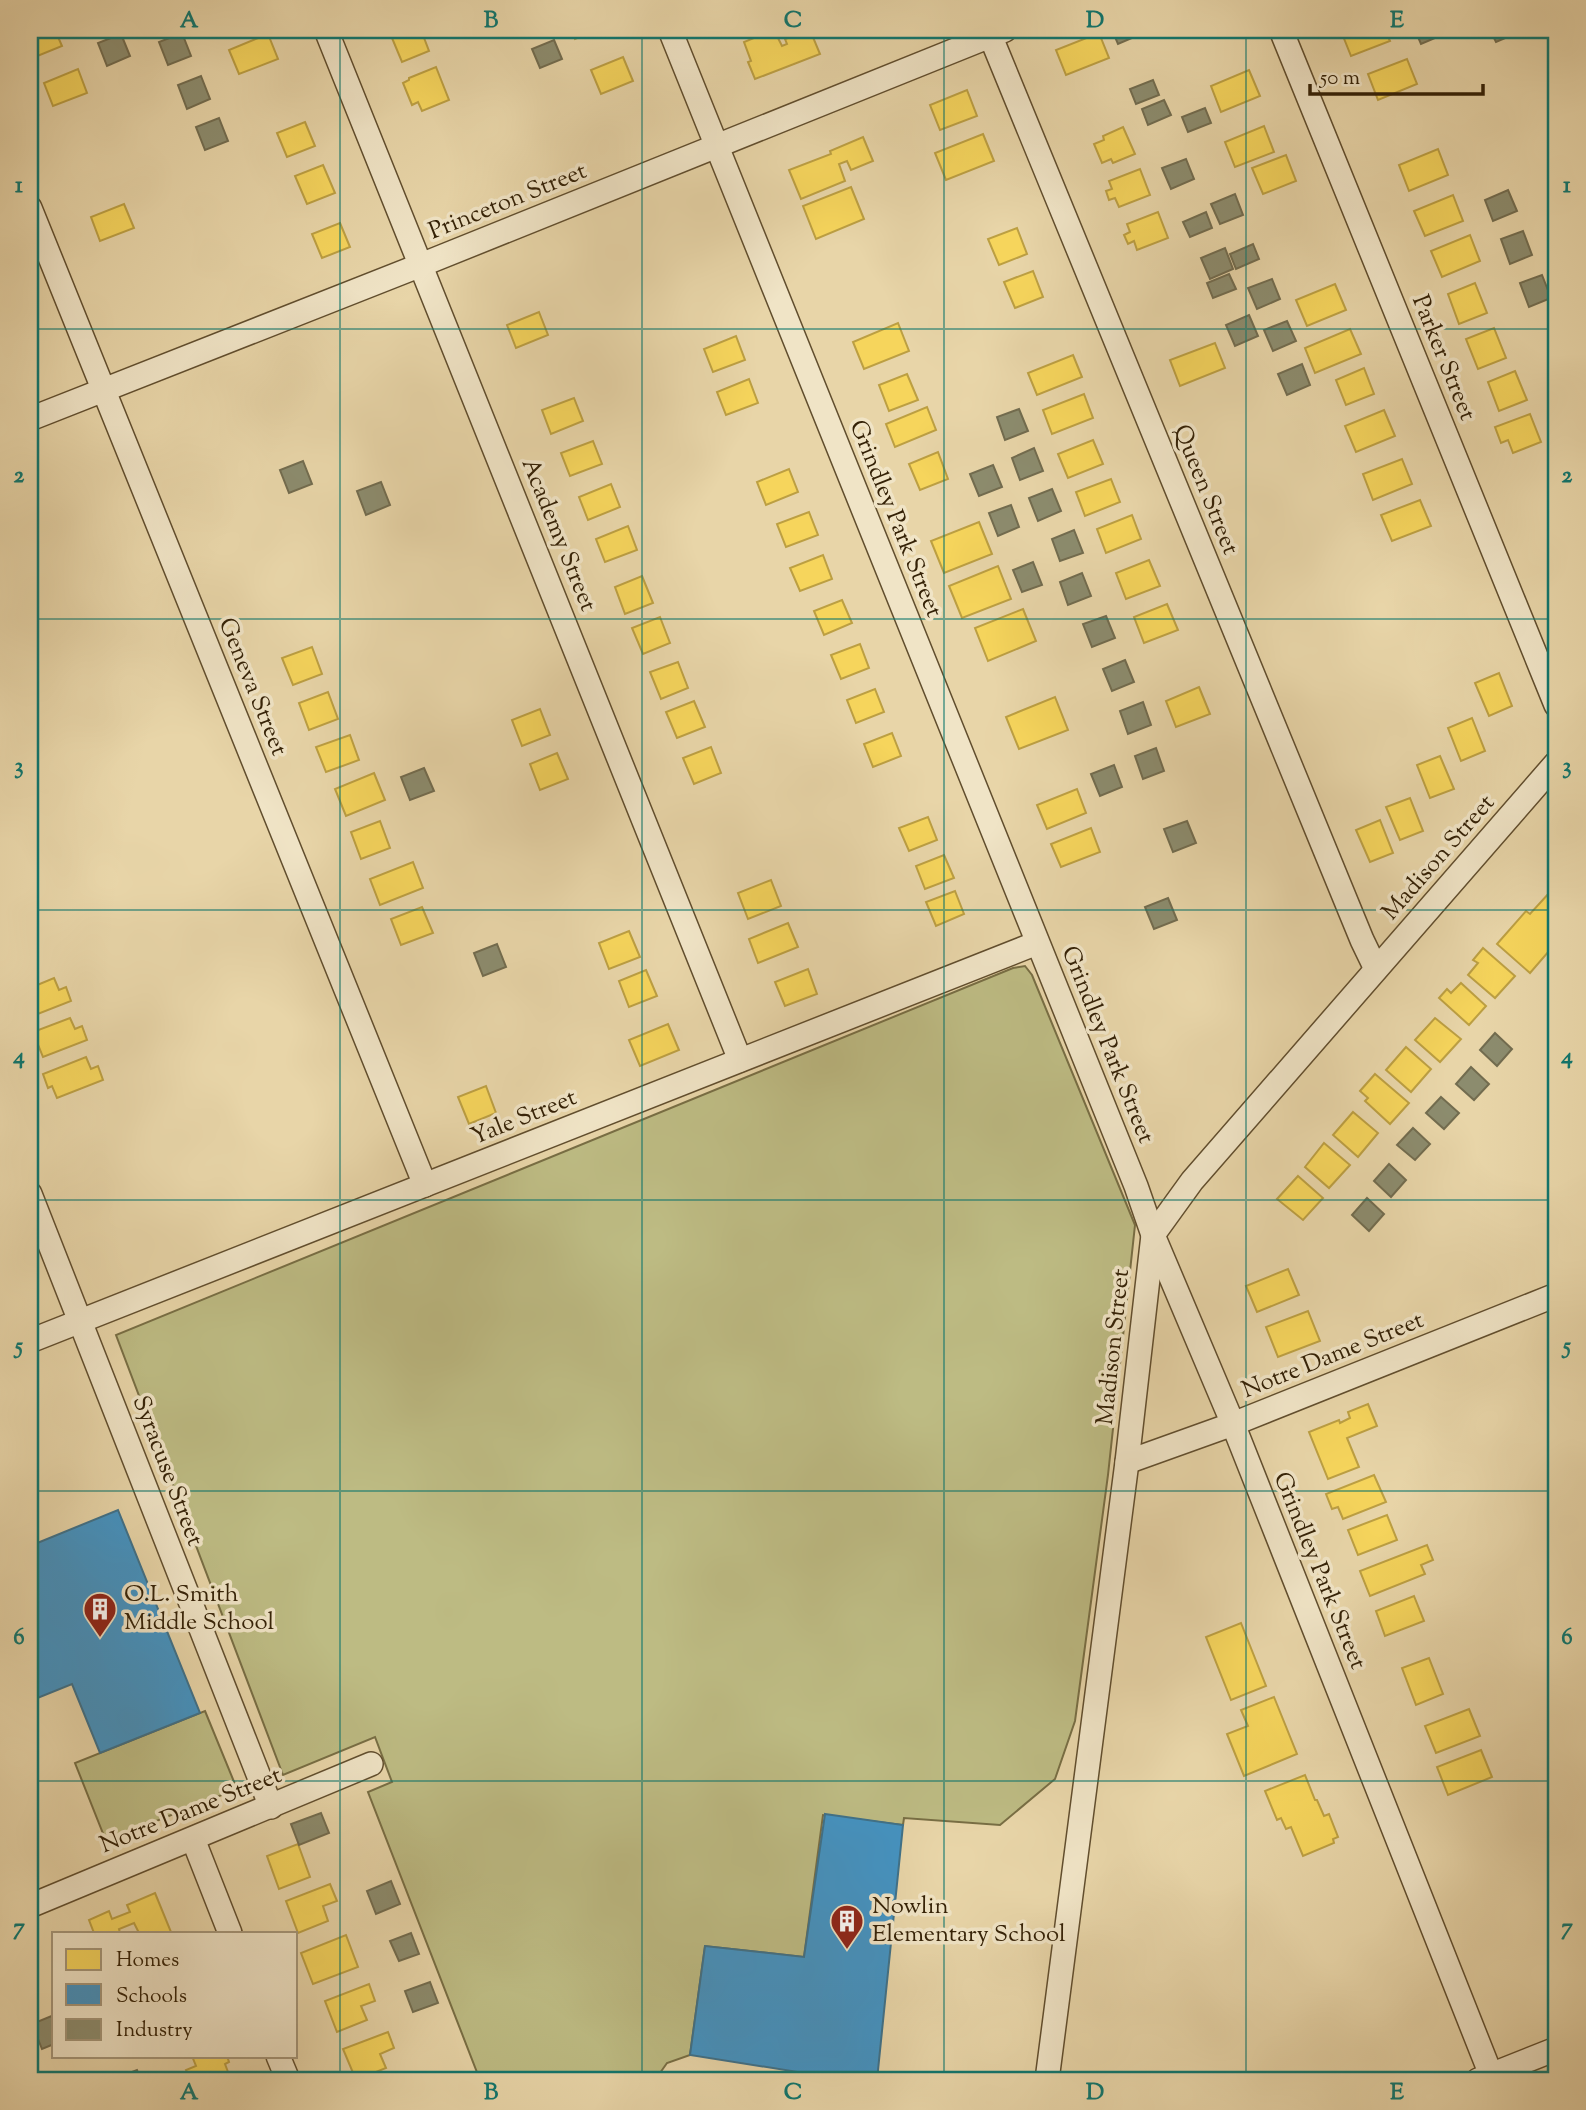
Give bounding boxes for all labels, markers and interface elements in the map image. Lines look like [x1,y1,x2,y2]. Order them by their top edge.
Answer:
text: A [180,5,199,38]
text: B [484,5,499,38]
text: C [784,5,802,38]
text: D [1086,5,1104,38]
text: E [1390,5,1404,38]
scale bar [1310,52,1483,96]
text: 50 m [1319,64,1360,94]
street label: Princeton Street [424,155,592,249]
text: 1 [15,170,23,203]
text: 1 [1563,170,1571,203]
street label: Parker Street [1402,290,1484,426]
street label: Grindley Park Street [840,415,950,623]
street label: Queen Street [1163,420,1247,560]
street label: Academy Street [512,453,604,617]
text: 2 [14,460,25,493]
text: 2 [1562,460,1573,493]
street label: Geneva Street [209,613,295,761]
text: 3 [14,751,24,784]
text: 3 [1562,751,1572,784]
street label: Madison Street [1375,788,1503,928]
street label: Grindley Park Street [1052,941,1162,1149]
text: 4 [12,1041,25,1074]
text: 4 [1560,1041,1573,1074]
street label: Yale Street [466,1081,582,1155]
street label: Madison Street [1089,1267,1139,1427]
street label: Notre Dame Street [1237,1304,1429,1408]
text: 5 [13,1331,23,1364]
text: 5 [1561,1331,1571,1364]
street label: Syracuse Street [123,1391,211,1551]
street label: Grindley Park Street [1264,1467,1374,1675]
place label: O.L. Smith Middle School [124,1578,274,1640]
building icon: O.L. Smith Middle School [81,1590,119,1639]
text: 6 [13,1622,25,1655]
text: 6 [1561,1622,1573,1655]
street label: Notre Dame Street [95,1759,287,1863]
place label: Nowlin Elementary School [872,1890,1066,1952]
building icon: Nowlin Elementary School [828,1902,866,1951]
text: 7 [13,1912,25,1945]
text: 7 [1561,1912,1573,1945]
legend [52,1932,298,2058]
text: Homes [116,1946,179,1976]
text: Schools [116,1982,187,2012]
text: Industry [116,2016,193,2046]
text: A [180,2077,199,2110]
text: B [484,2077,499,2110]
text: C [784,2077,802,2110]
text: D [1086,2077,1104,2110]
text: E [1390,2077,1404,2110]

